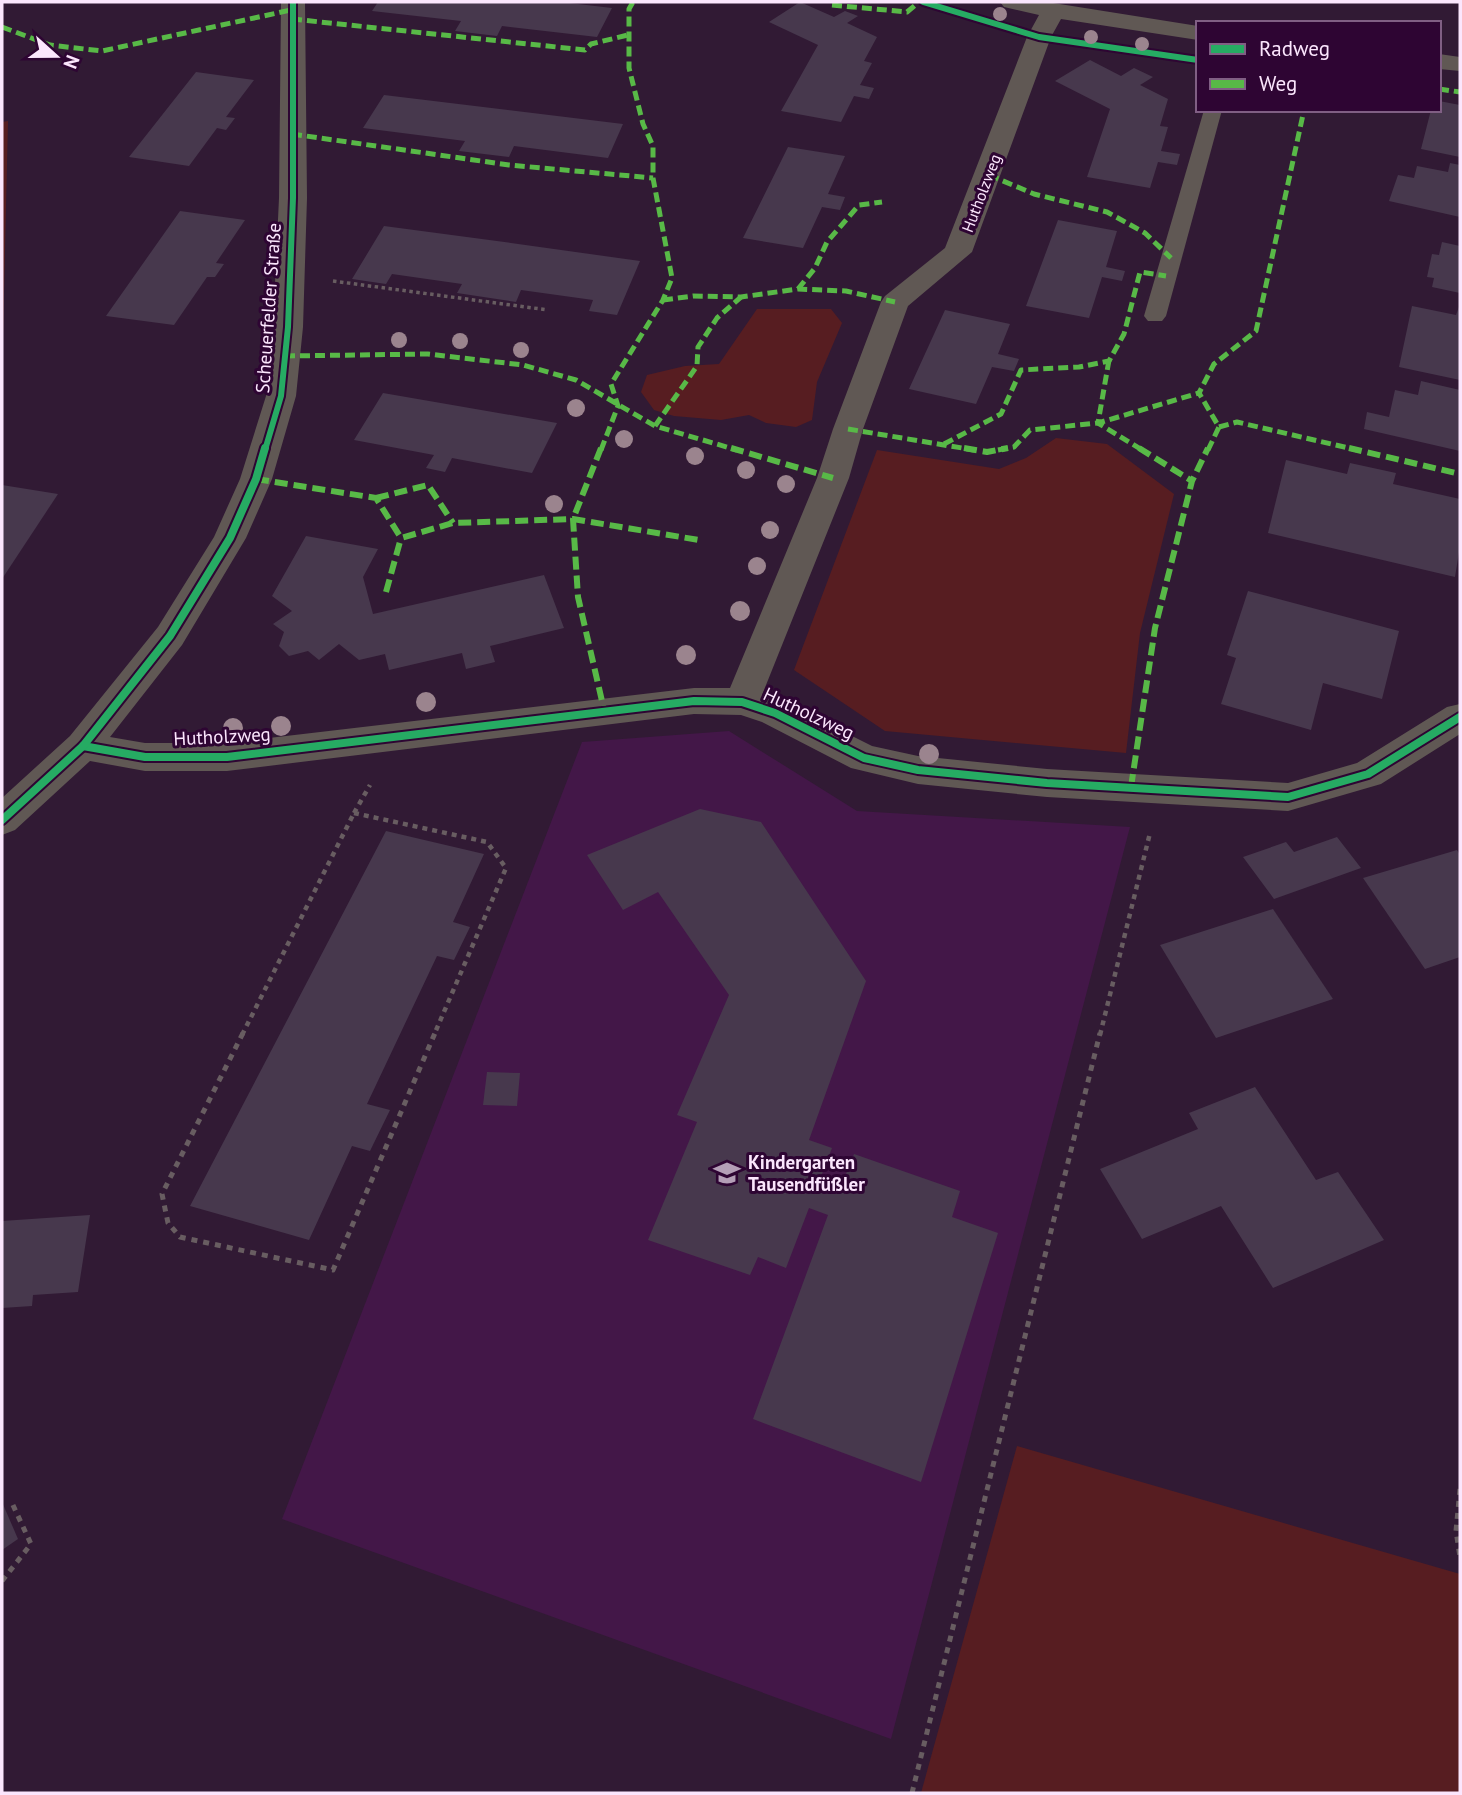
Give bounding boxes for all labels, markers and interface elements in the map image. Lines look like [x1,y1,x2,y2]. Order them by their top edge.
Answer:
north arrow [21,21,91,91]
legend [1196,21,1441,112]
text: Radweg [1259,35,1330,62]
text: N [58,52,85,72]
text: Weg [1259,70,1297,97]
street label: Hutholzweg [957,151,1005,235]
street label: Scheuerfelder Straße [250,222,286,394]
street label: Hutholzweg [760,682,858,744]
street label: Hutholzweg [173,721,271,751]
place label: Kindergarten Tausendfüßler [748,1150,865,1196]
school or university icon: Kindergarten Tausendfüßler [712,1158,742,1188]

